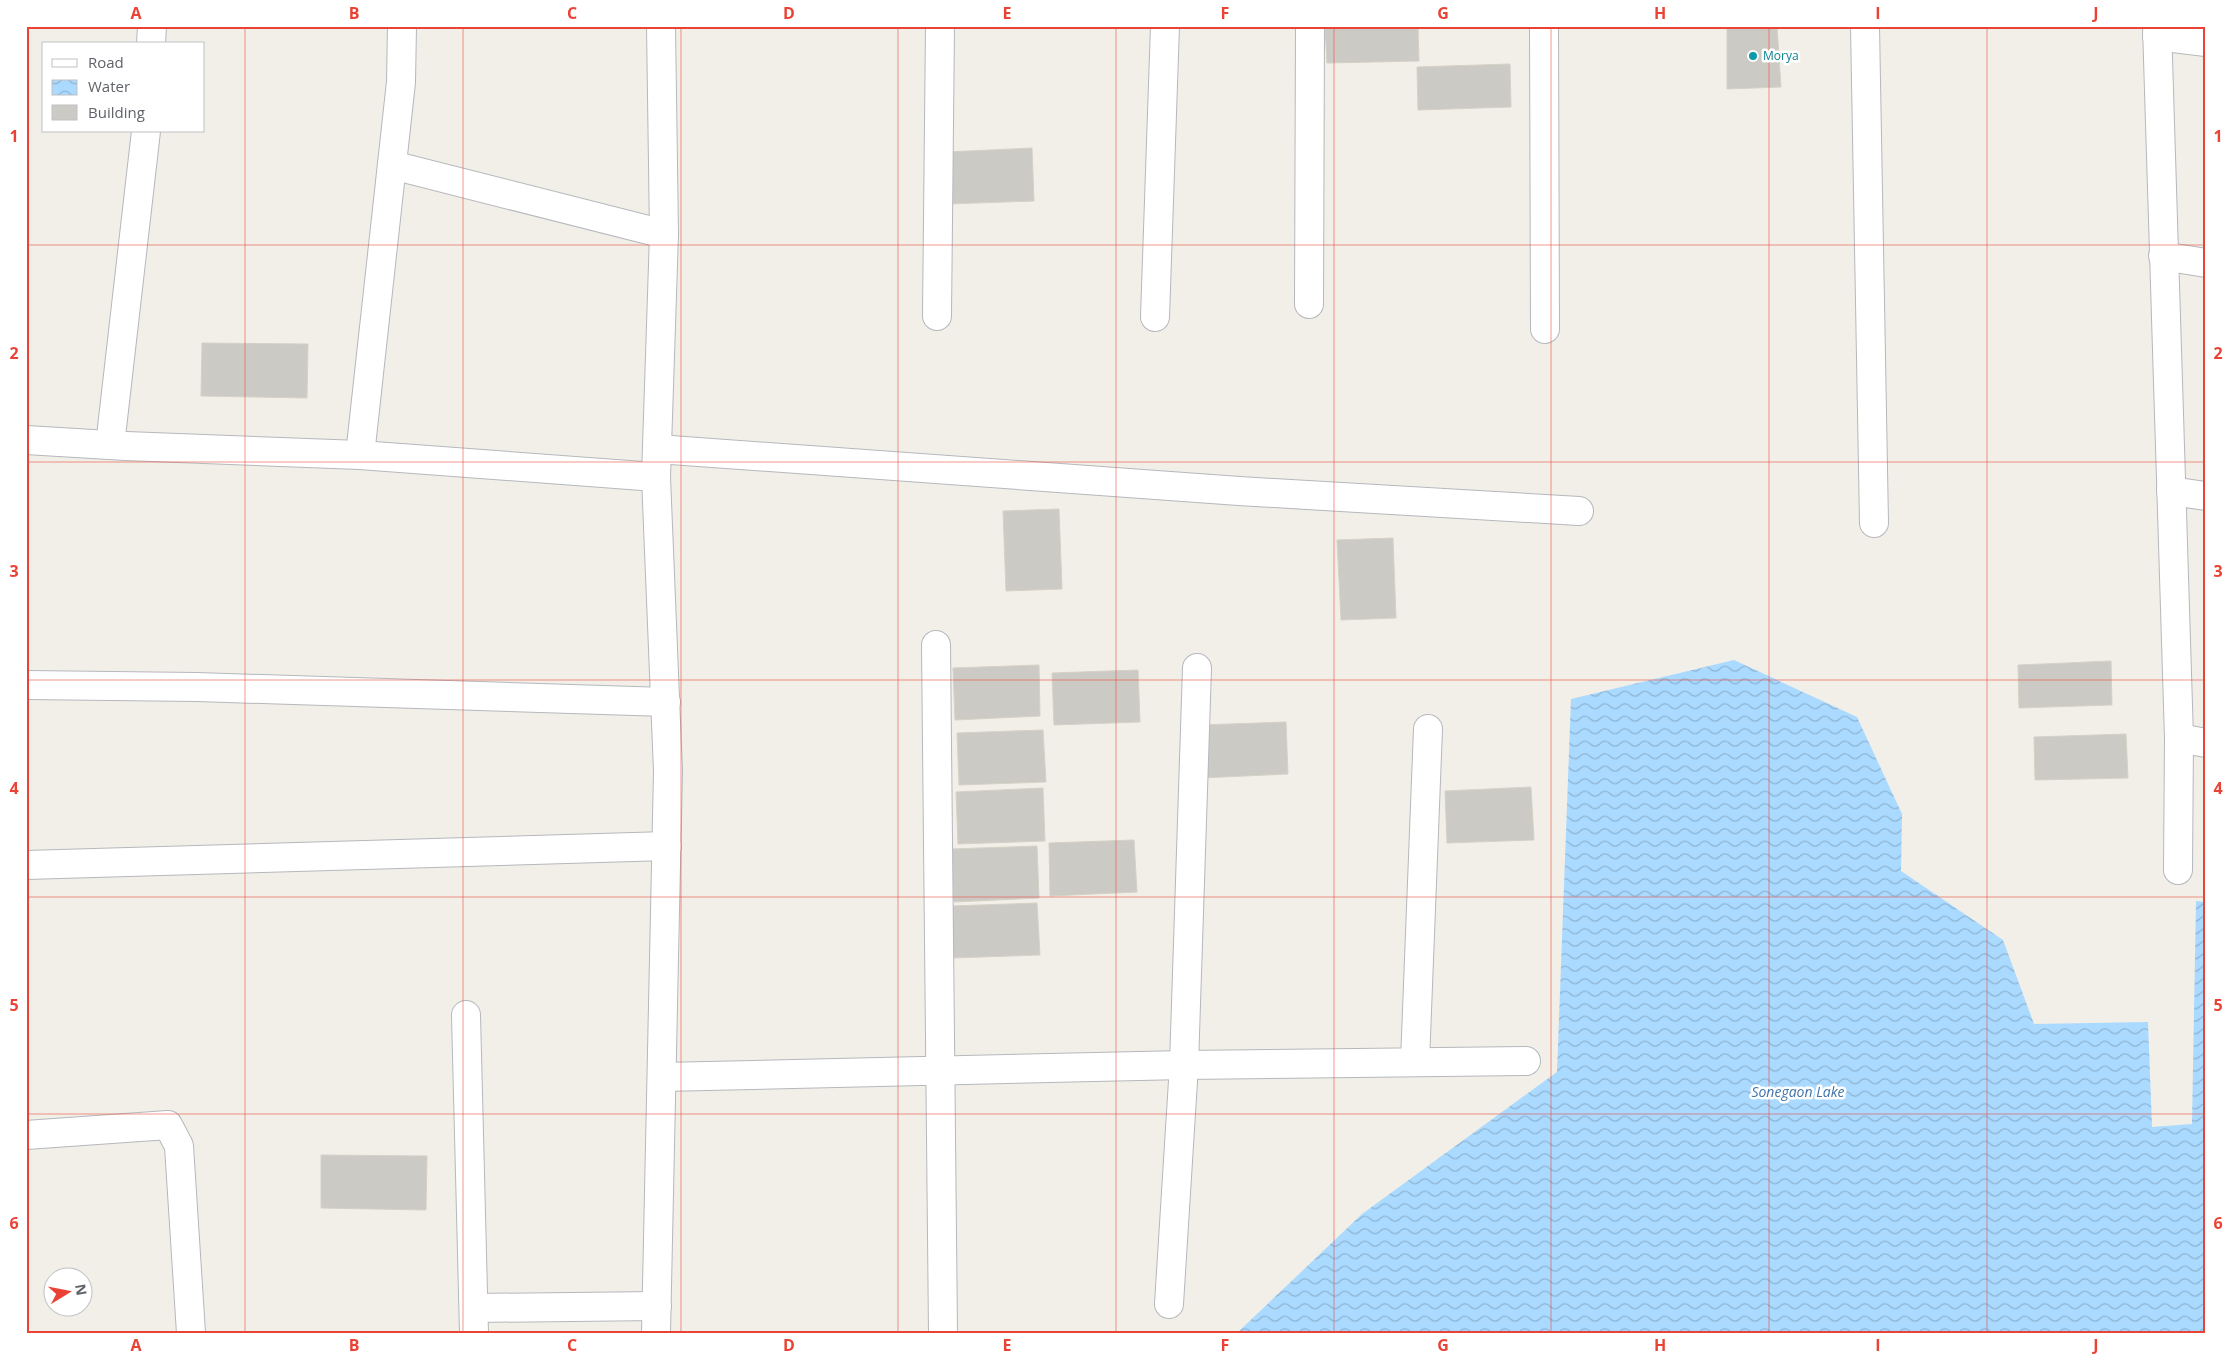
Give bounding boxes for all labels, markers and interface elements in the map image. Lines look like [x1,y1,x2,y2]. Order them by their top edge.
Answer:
text: A [130,2,142,24]
text: B [349,2,359,24]
text: C [567,2,577,24]
text: D [783,2,795,24]
text: E [1003,2,1012,24]
text: F [1221,2,1229,24]
text: G [1437,2,1449,24]
text: H [1654,2,1666,24]
text: I [1875,2,1881,24]
text: J [2091,2,2099,24]
legend [42,42,205,132]
place label: Morya [1763,47,1799,64]
marker: Morya [1747,50,1759,62]
text: Road [88,52,124,72]
text: Water [88,76,130,96]
text: Building [88,102,145,122]
text: 1 [9,125,19,147]
text: 1 [2213,125,2223,147]
text: 2 [9,342,19,364]
text: 2 [2213,342,2223,364]
text: 3 [9,560,19,582]
text: 3 [2213,560,2223,582]
text: 4 [9,777,19,799]
text: 4 [2213,777,2223,799]
text: 5 [9,994,19,1016]
text: 5 [2213,994,2223,1016]
water label: Sonegaon Lake [1751,1082,1845,1101]
text: 6 [9,1212,19,1234]
text: 6 [2213,1212,2223,1234]
north arrow [42,1266,92,1316]
text: N [71,1282,92,1297]
text: A [130,1334,142,1356]
text: B [349,1334,359,1356]
text: C [567,1334,577,1356]
text: D [783,1334,795,1356]
text: E [1003,1334,1012,1356]
text: F [1221,1334,1229,1356]
text: G [1437,1334,1449,1356]
text: H [1654,1334,1666,1356]
text: I [1875,1334,1881,1356]
text: J [2091,1334,2099,1356]

